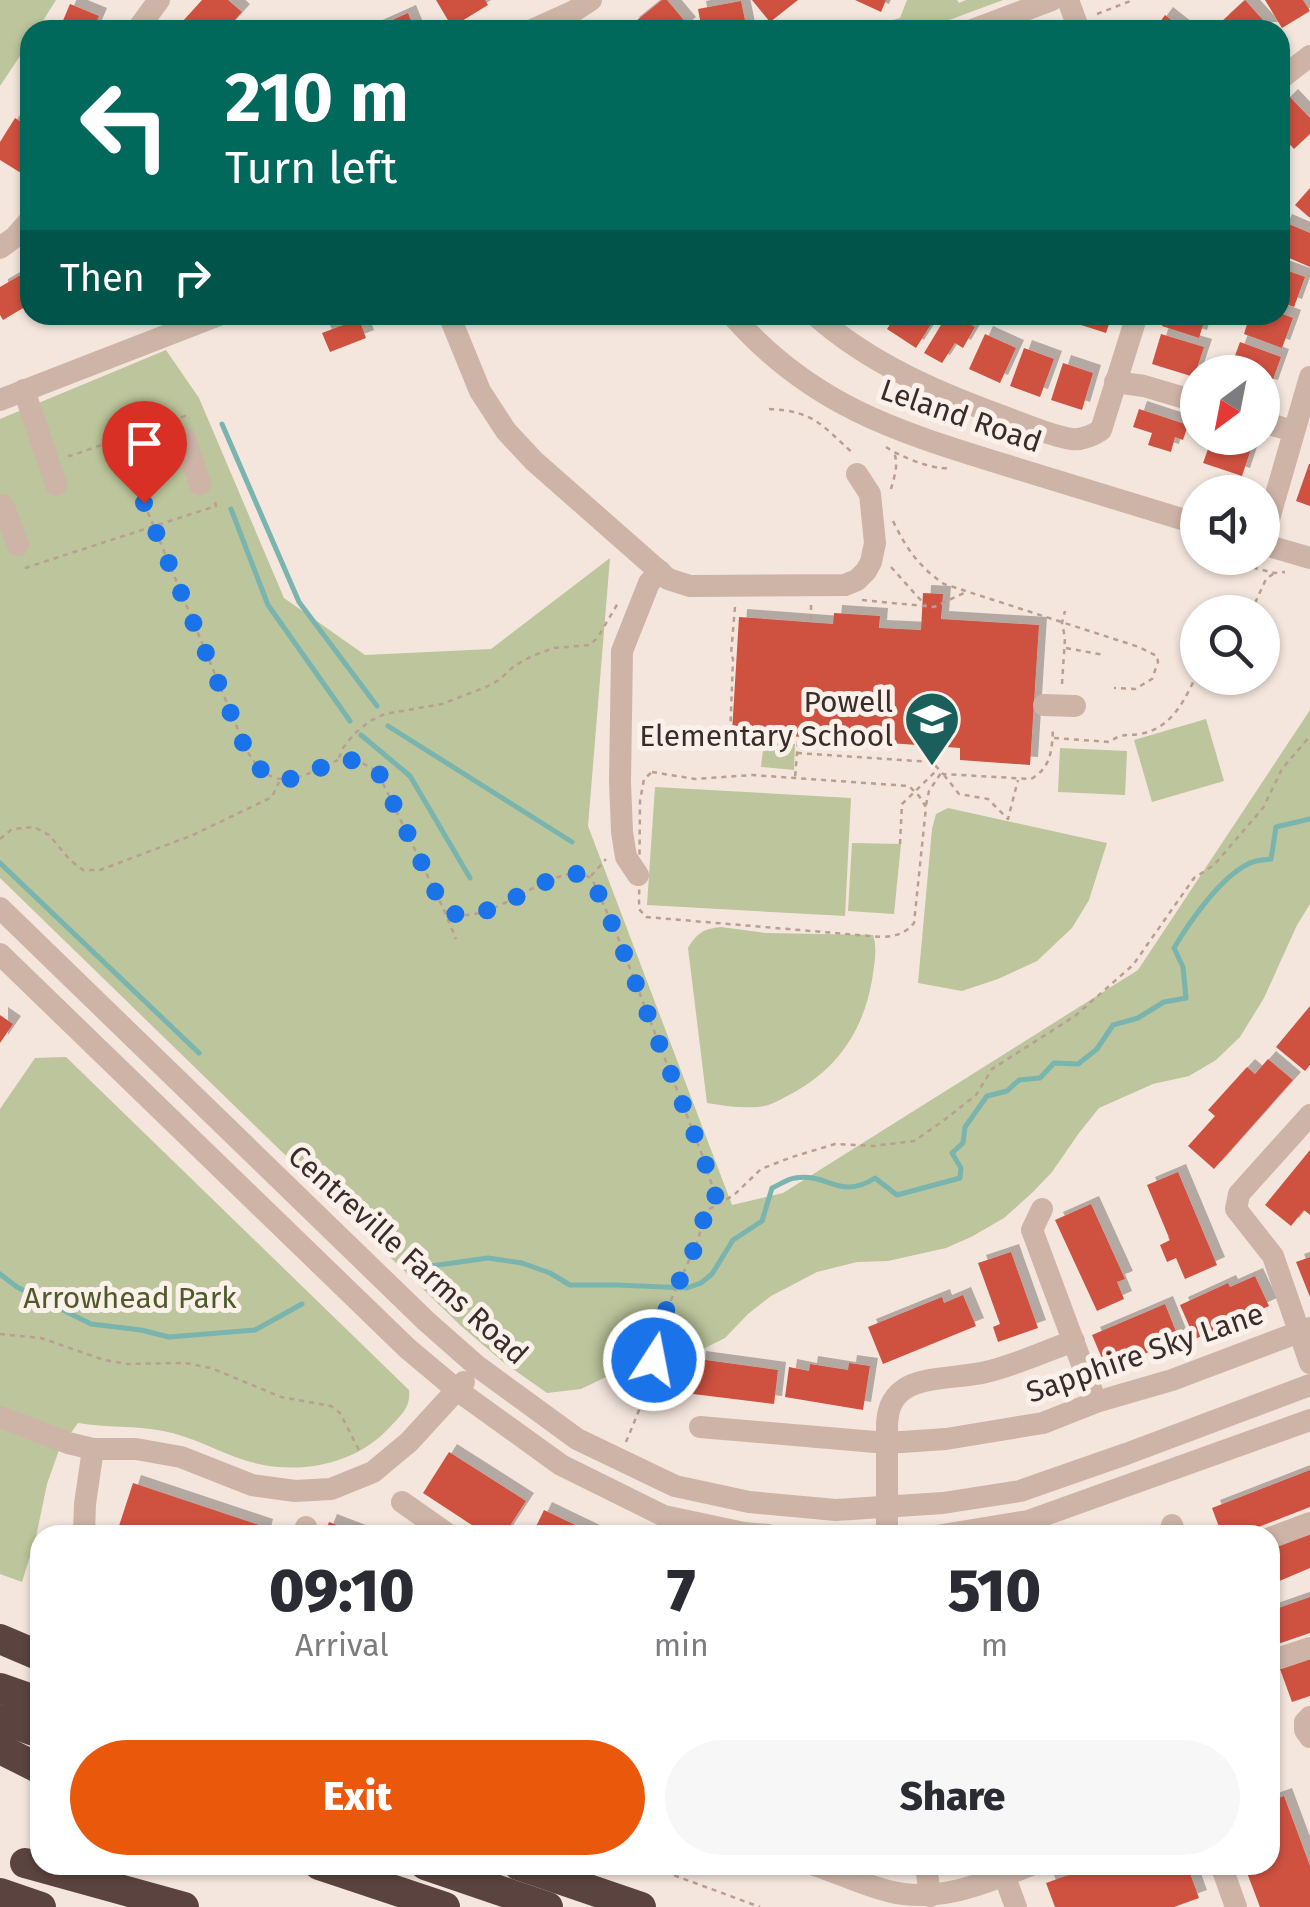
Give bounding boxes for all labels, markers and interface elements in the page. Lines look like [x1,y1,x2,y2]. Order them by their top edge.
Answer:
text: 210 m [225,56,409,140]
icon: left [60,60,190,190]
text: Turn left [225,141,397,195]
icon: right [165,250,220,305]
text: Then [60,255,145,301]
north arrow [1180,355,1280,455]
map controls [1180,355,1280,695]
street label: Leland Road [876,372,1046,460]
pin [102,401,187,504]
icon: arrive [117,416,172,471]
button: sound [1180,475,1280,575]
button: search [1180,595,1280,695]
place label: Powell Elementary School [639,684,893,754]
school or university icon: Powell Elementary School [902,689,962,768]
street label: Centreville Farms Road [281,1138,535,1372]
park label: Arrowhead Park [23,1280,237,1316]
street label: Sapphire Sky Lane [1022,1296,1268,1410]
position arrow [602,1308,706,1412]
text: 09:10 [269,1555,415,1627]
text: 7 [667,1555,695,1627]
text: 510 [948,1555,1041,1627]
text: Arrival [295,1626,389,1664]
text: min [654,1626,709,1664]
text: m [981,1626,1008,1664]
button: Exit [70,1740,645,1855]
button: Share [665,1740,1240,1855]

